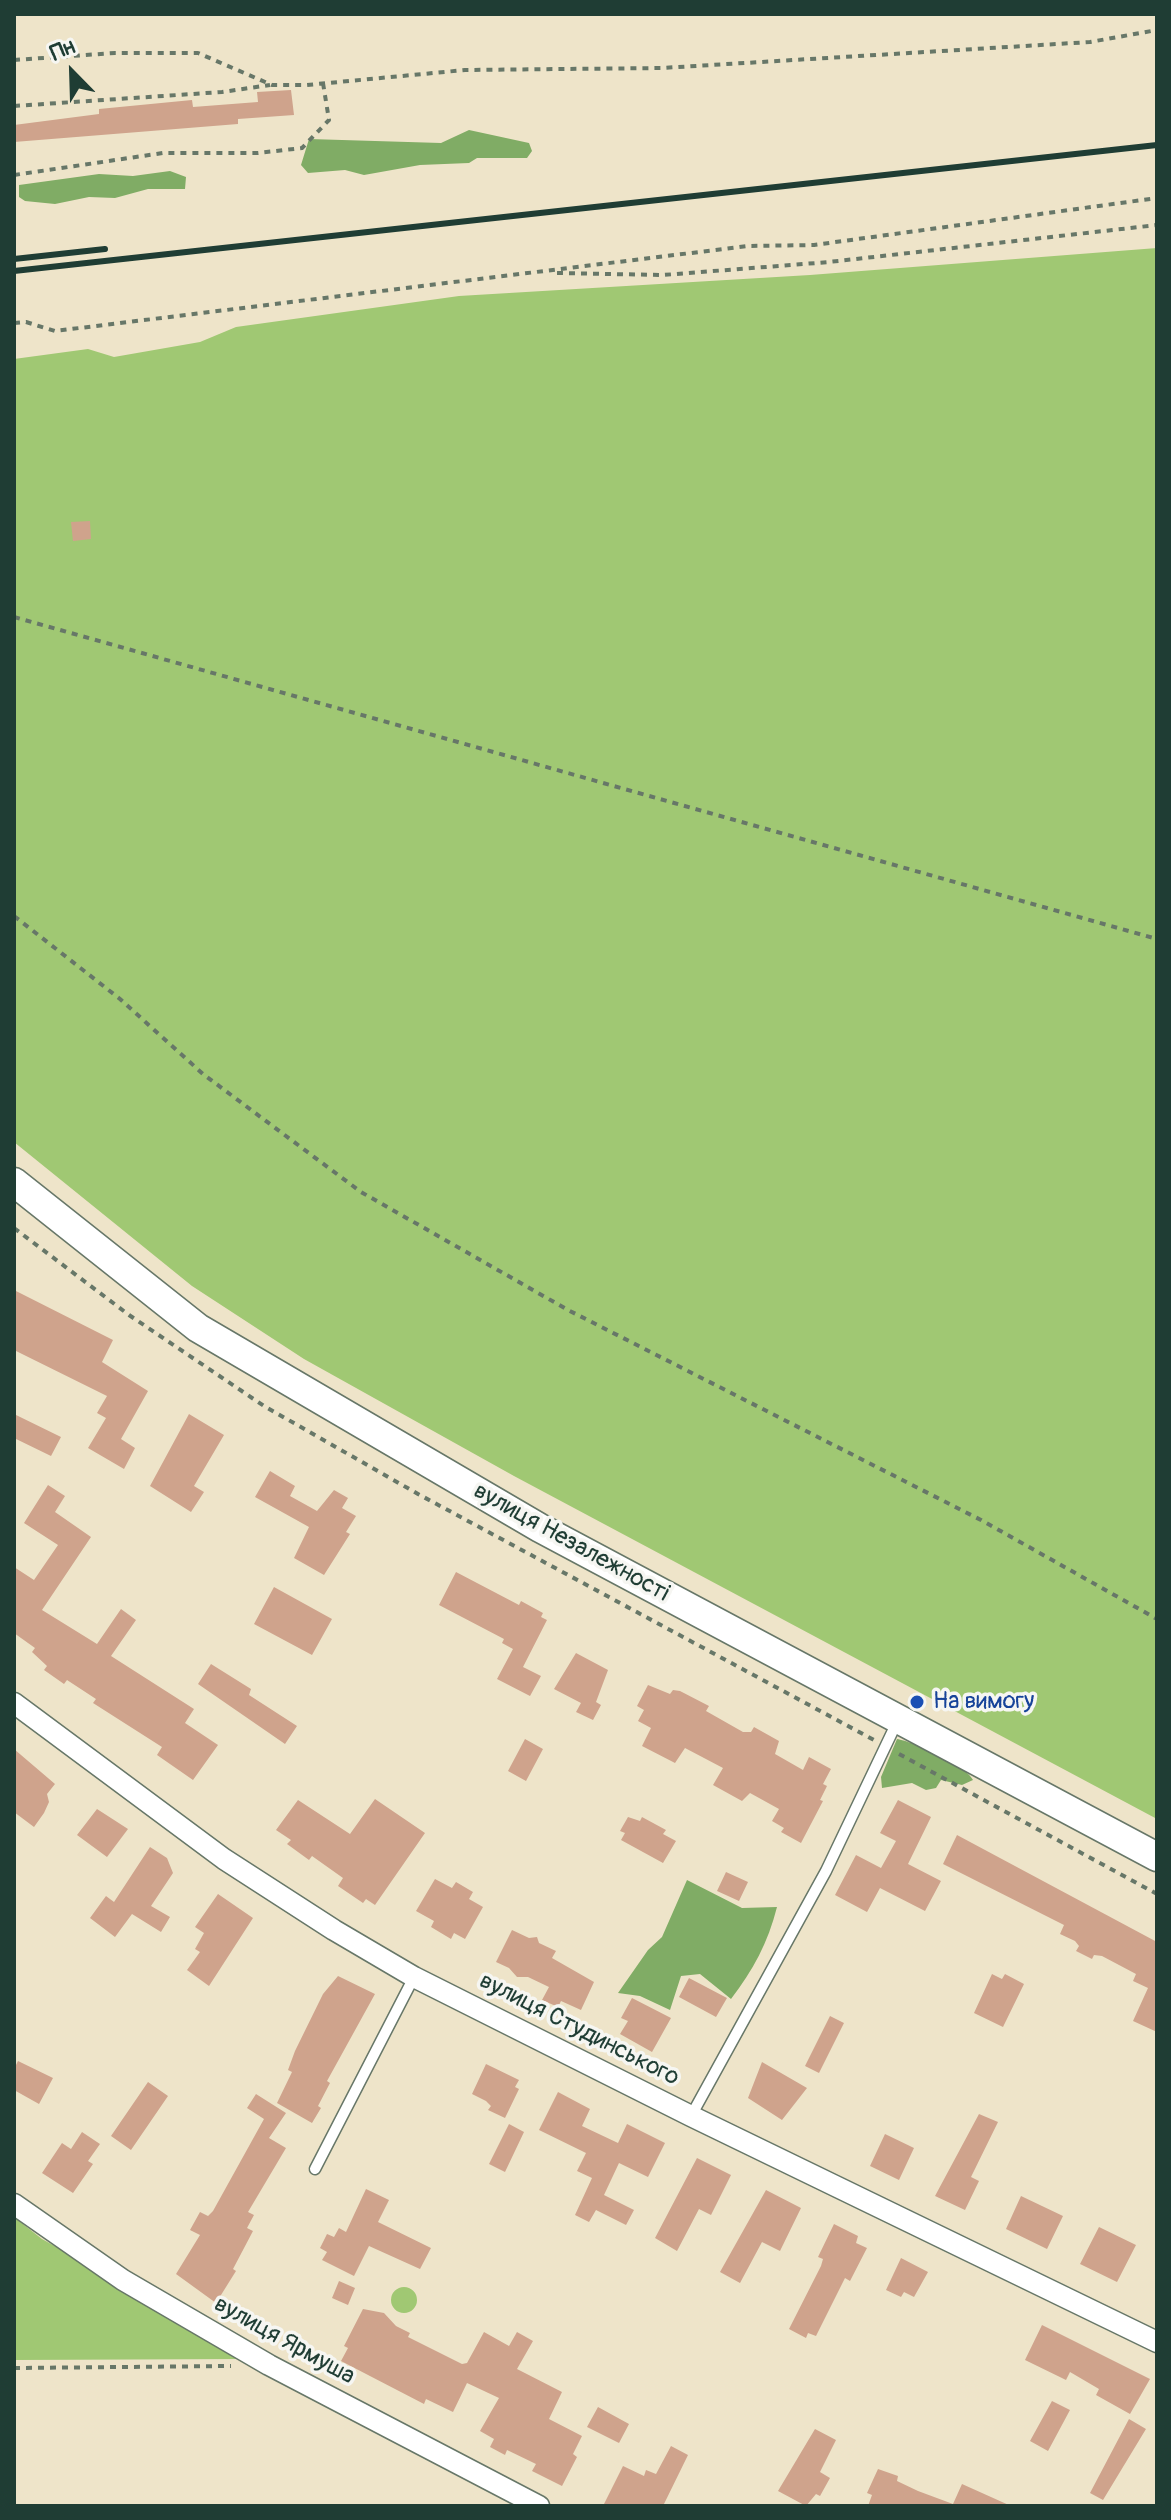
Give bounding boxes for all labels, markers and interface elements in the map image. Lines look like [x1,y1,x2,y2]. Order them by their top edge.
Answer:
north arrow [32,32,112,112]
text: Пн [46,32,79,68]
street label: вулиця Незалежності [468,1477,674,1609]
place label: На вимогу [933,1688,1034,1716]
marker: На вимогу [908,1693,926,1711]
street label: вулиця Студинського [474,1967,684,2093]
street label: вулиця Ярмуша [209,2291,359,2391]

